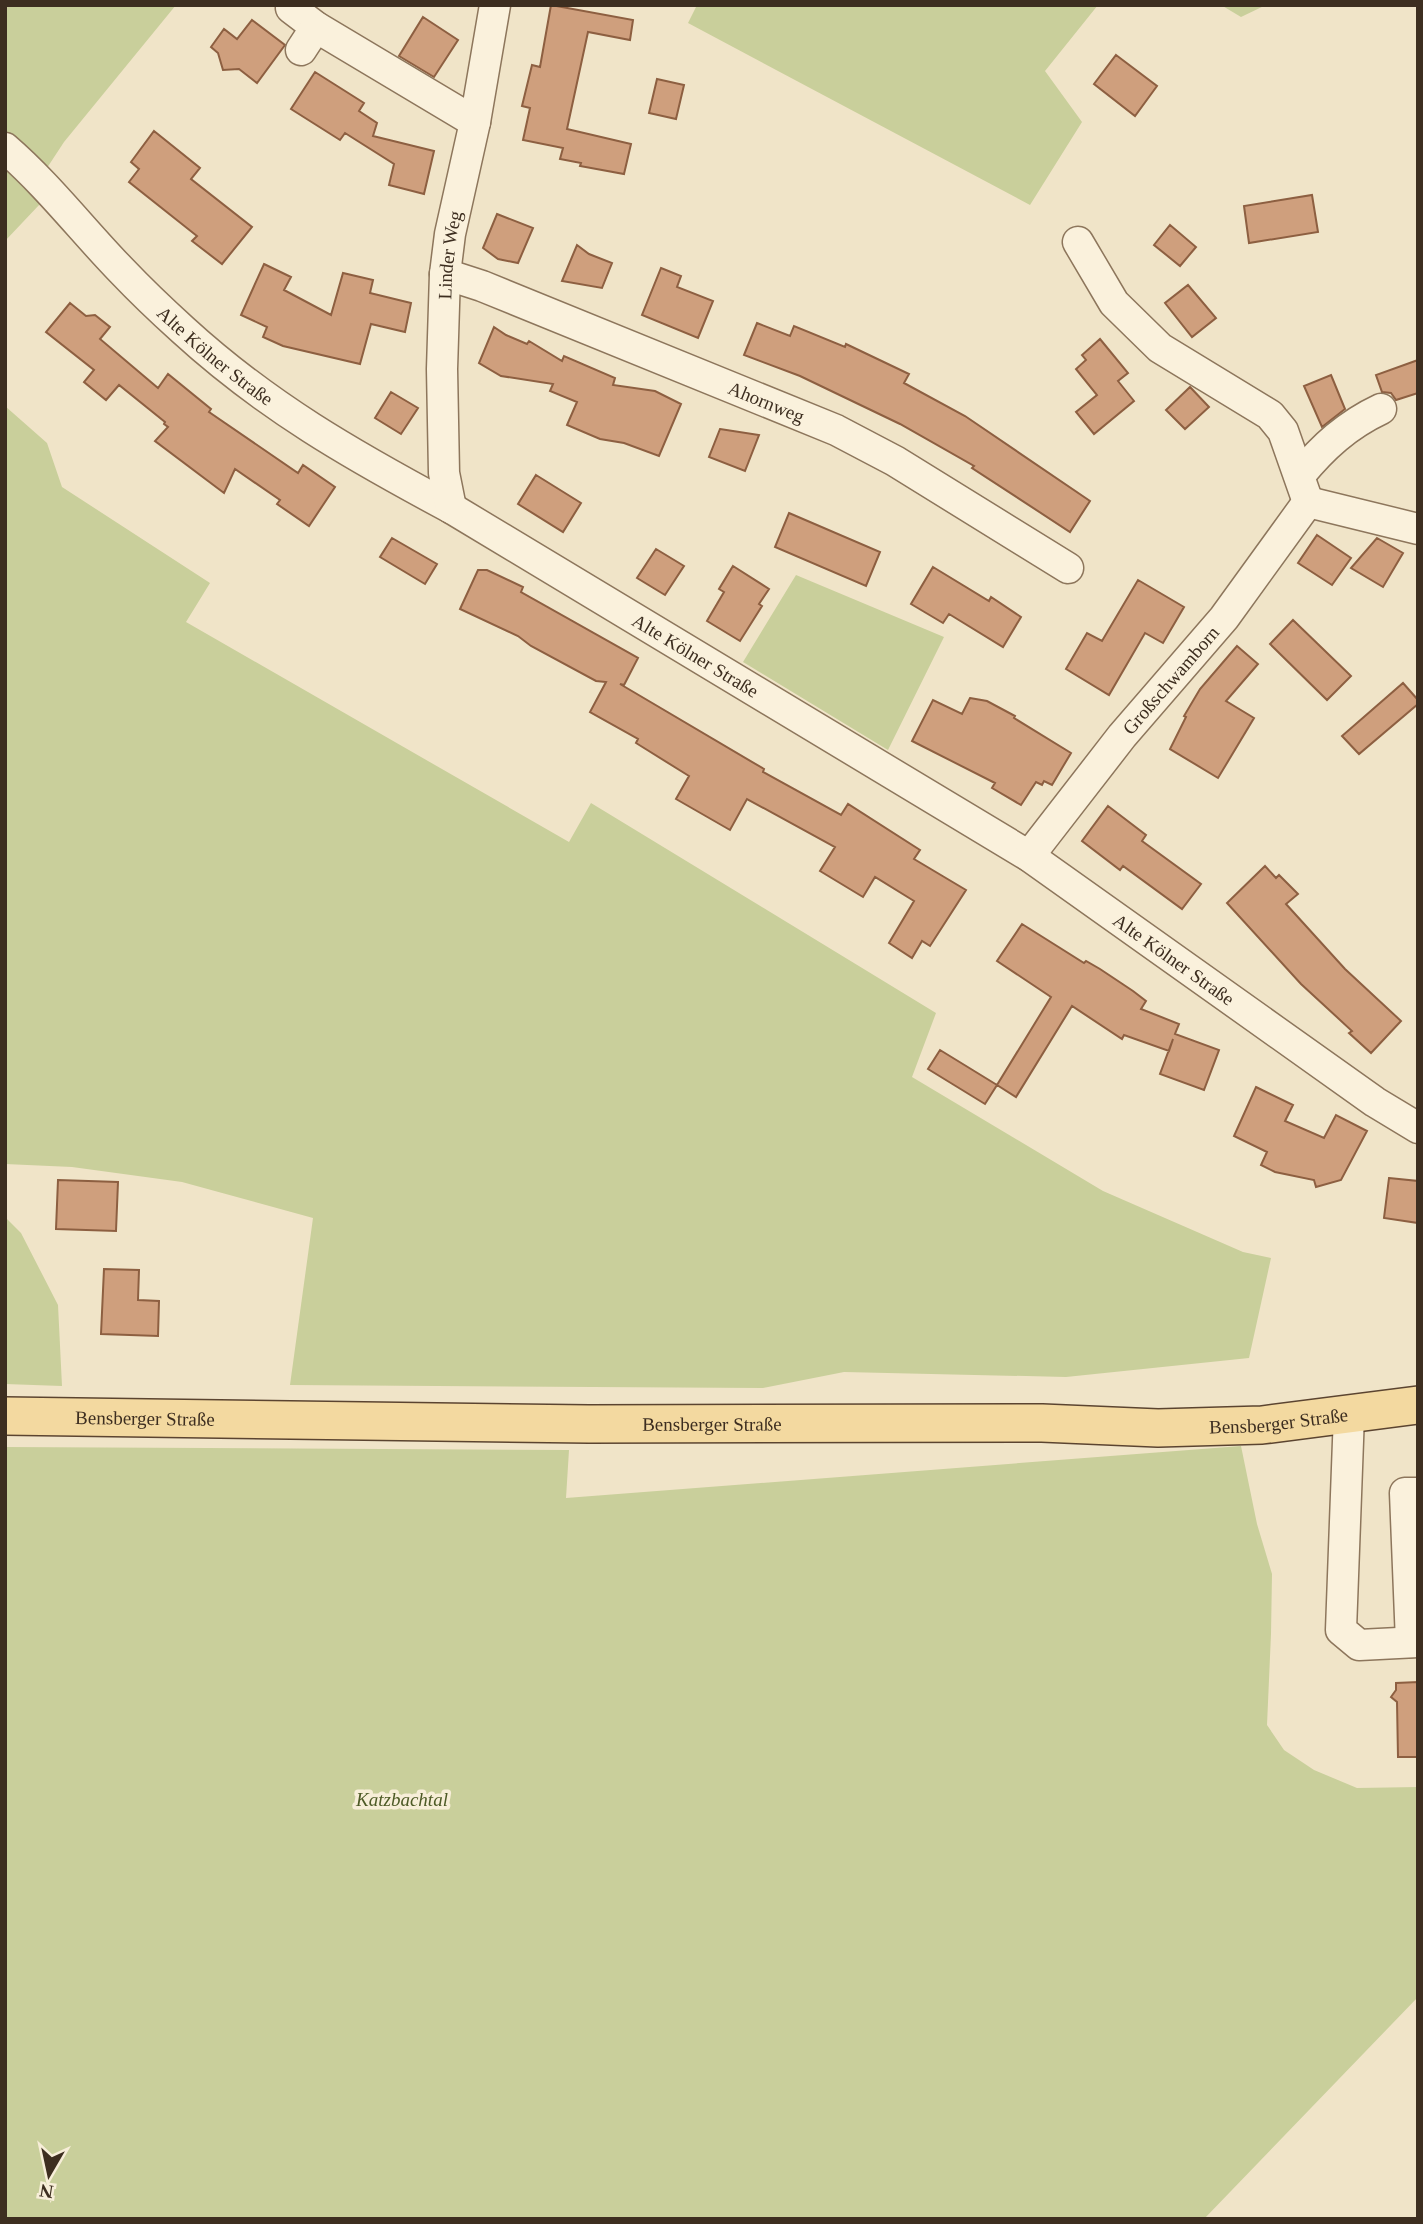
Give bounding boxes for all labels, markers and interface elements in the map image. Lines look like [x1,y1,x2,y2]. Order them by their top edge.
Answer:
street label: Linder Weg [434,208,466,300]
street label: Alte Kölner Straße [153,302,277,410]
street label: Ahornweg [725,377,808,427]
street label: Alte Kölner Straße [629,610,762,702]
street label: Großschwamborn [1118,621,1224,739]
street label: Alte Kölner Straße [1109,909,1238,1010]
street label: Bensberger Straße [1209,1404,1349,1438]
street label: Bensberger Straße [75,1407,215,1430]
street label: Bensberger Straße [642,1414,782,1435]
park label: Katzbachtal [355,1789,448,1810]
north arrow [14,2140,84,2210]
text: N [38,2180,55,2203]

